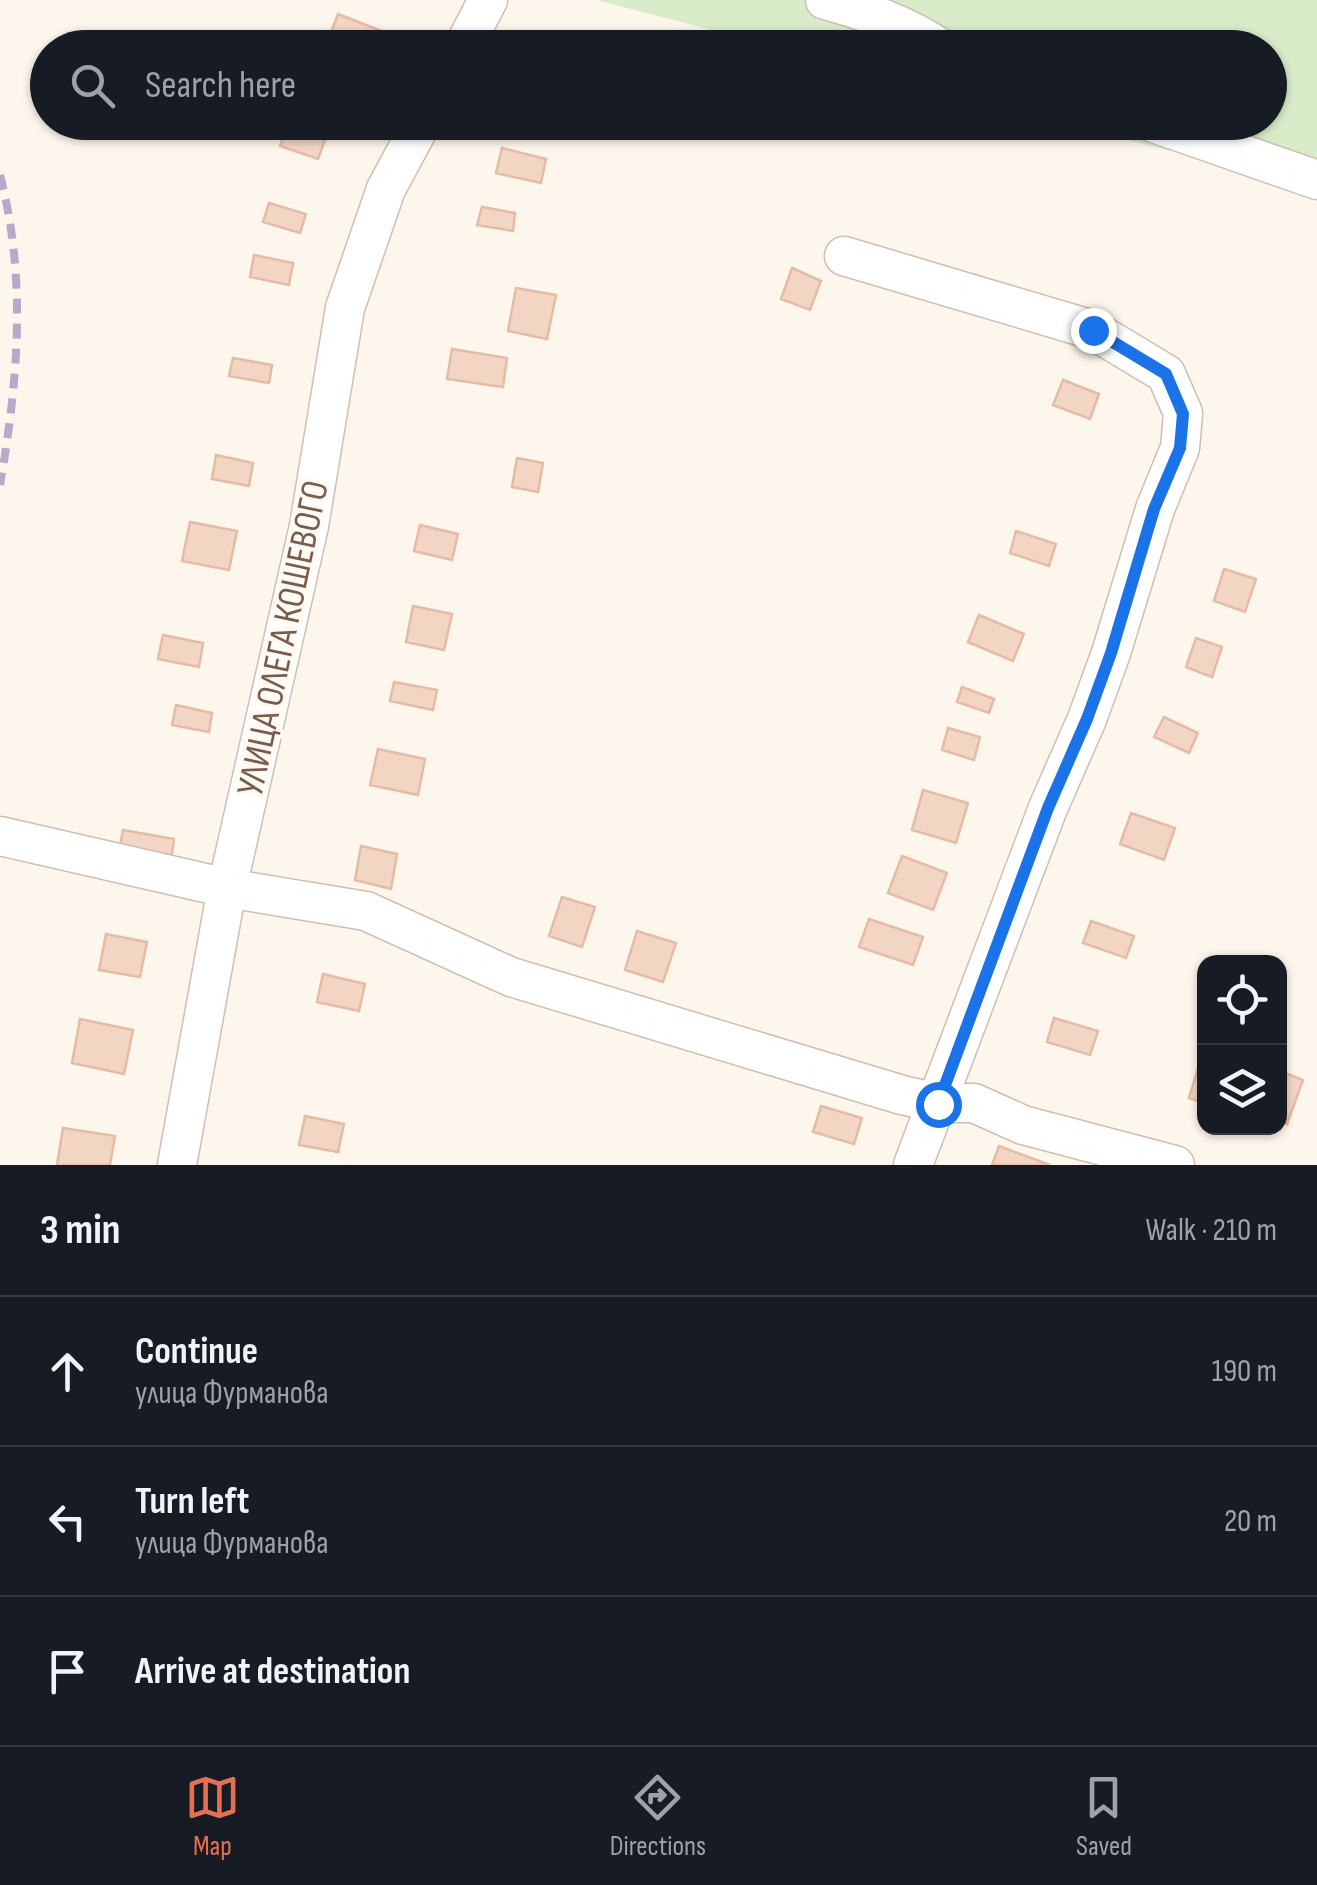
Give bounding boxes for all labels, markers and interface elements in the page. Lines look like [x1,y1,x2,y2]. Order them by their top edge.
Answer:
search box [30,30,1287,140]
icon: search [65,58,120,113]
text: Search here [145,63,296,108]
route end [1071,308,1117,354]
street label: УЛИЦА ОЛЕГА КОШЕВОГО [228,477,339,800]
map controls [1197,955,1287,1135]
button: locate [1197,955,1287,1045]
button: layers [1197,1045,1287,1135]
route start [916,1082,962,1128]
text: 3 min [40,1205,120,1256]
text: Walk · 210 m [1146,1211,1277,1250]
text: Continue [135,1329,258,1374]
icon: ahead [40,1344,95,1399]
text: 190 m [1212,1352,1277,1391]
text: улица Фурманова [135,1374,329,1413]
text: Turn left [135,1479,249,1524]
icon: left [40,1494,95,1549]
text: 20 m [1224,1502,1277,1541]
text: улица Фурманова [135,1524,329,1563]
icon: arrive [40,1644,95,1699]
text: Arrive at destination [135,1649,410,1694]
tab: Map [185,1770,240,1863]
tab: Directions [610,1770,706,1863]
tab: Saved [1076,1770,1132,1863]

